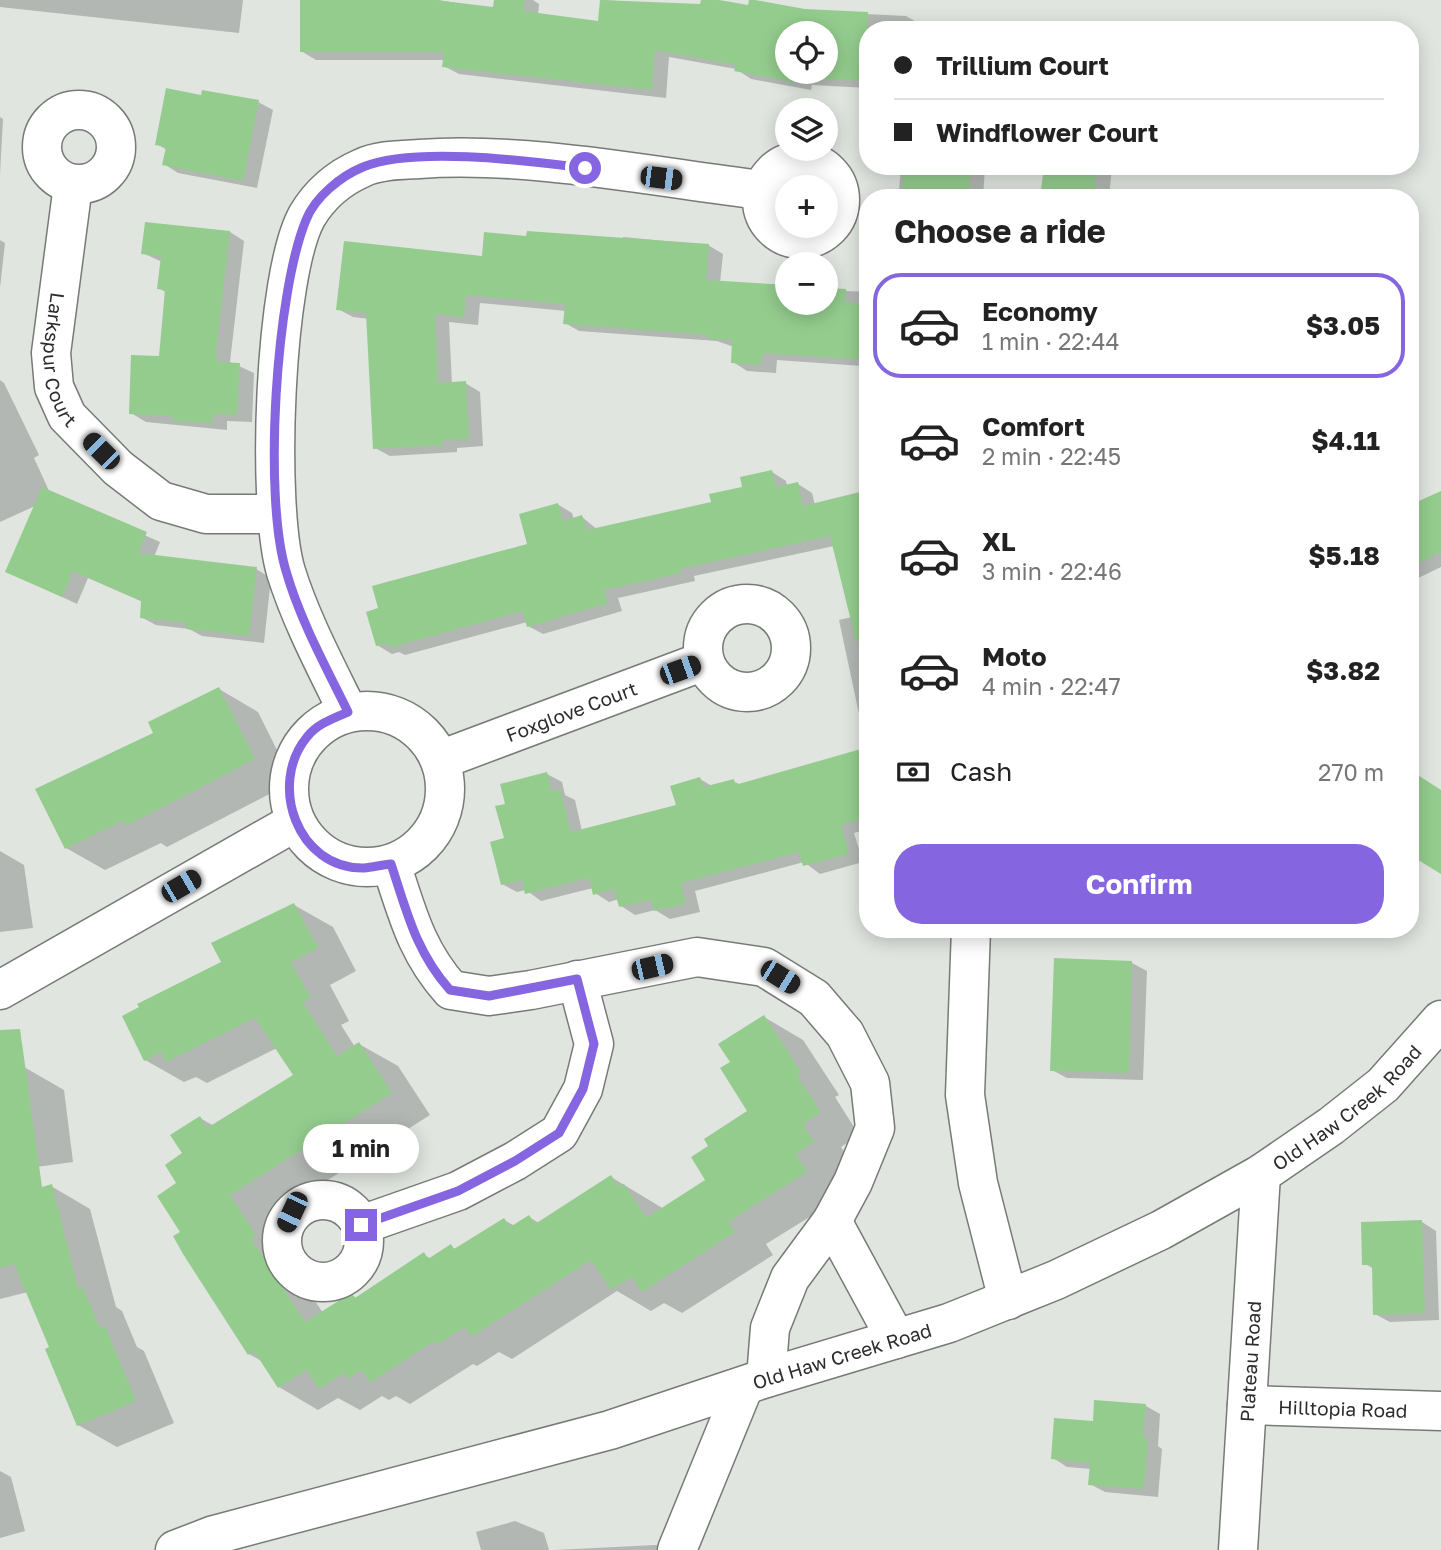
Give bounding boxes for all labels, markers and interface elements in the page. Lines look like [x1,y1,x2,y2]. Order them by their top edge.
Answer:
map controls [775,21,838,315]
button: locate [775,21,838,84]
text: Trillium Court [936,50,1109,81]
button: layers [775,98,838,161]
text: Windflower Court [936,117,1158,148]
route start [569,152,601,184]
car [639,165,684,191]
button: + [775,175,838,238]
text: Choose a ride [894,212,1106,250]
button: − [775,252,838,315]
street label: Larkspur Court [39,291,82,431]
icon: car [898,294,961,357]
text: Economy [982,296,1098,327]
text: $3.05 [1306,310,1380,341]
text: 1 min · 22:44 [982,327,1120,355]
icon: car [898,409,961,472]
text: Comfort [982,411,1085,442]
text: $4.11 [1311,425,1380,456]
car [79,429,124,473]
text: 2 min · 22:45 [982,442,1121,470]
icon: car [898,524,961,587]
text: XL [982,526,1016,557]
text: $5.18 [1308,540,1380,571]
text: 3 min · 22:46 [982,557,1122,585]
icon: car [898,639,961,702]
text: Moto [982,641,1047,672]
car [657,653,704,687]
text: $3.82 [1306,655,1380,686]
text: 4 min · 22:47 [982,672,1121,700]
street label: Foxglove Court [502,676,640,746]
icon: cash [894,753,932,791]
text: Cash [950,756,1012,787]
text: 270 m [1318,758,1384,786]
button: Confirm [894,844,1384,924]
car [158,866,205,906]
car [630,952,675,982]
car [757,957,804,997]
street label: Old Haw Creek Road [1268,1040,1425,1175]
callout: 1 min [303,1124,419,1172]
text: 1 min [332,1134,390,1162]
car [274,1189,311,1235]
route end [345,1209,377,1241]
street label: Plateau Road [1234,1300,1265,1423]
street label: Old Haw Creek Road [749,1317,934,1393]
street label: Hilltopia Road [1278,1394,1408,1421]

